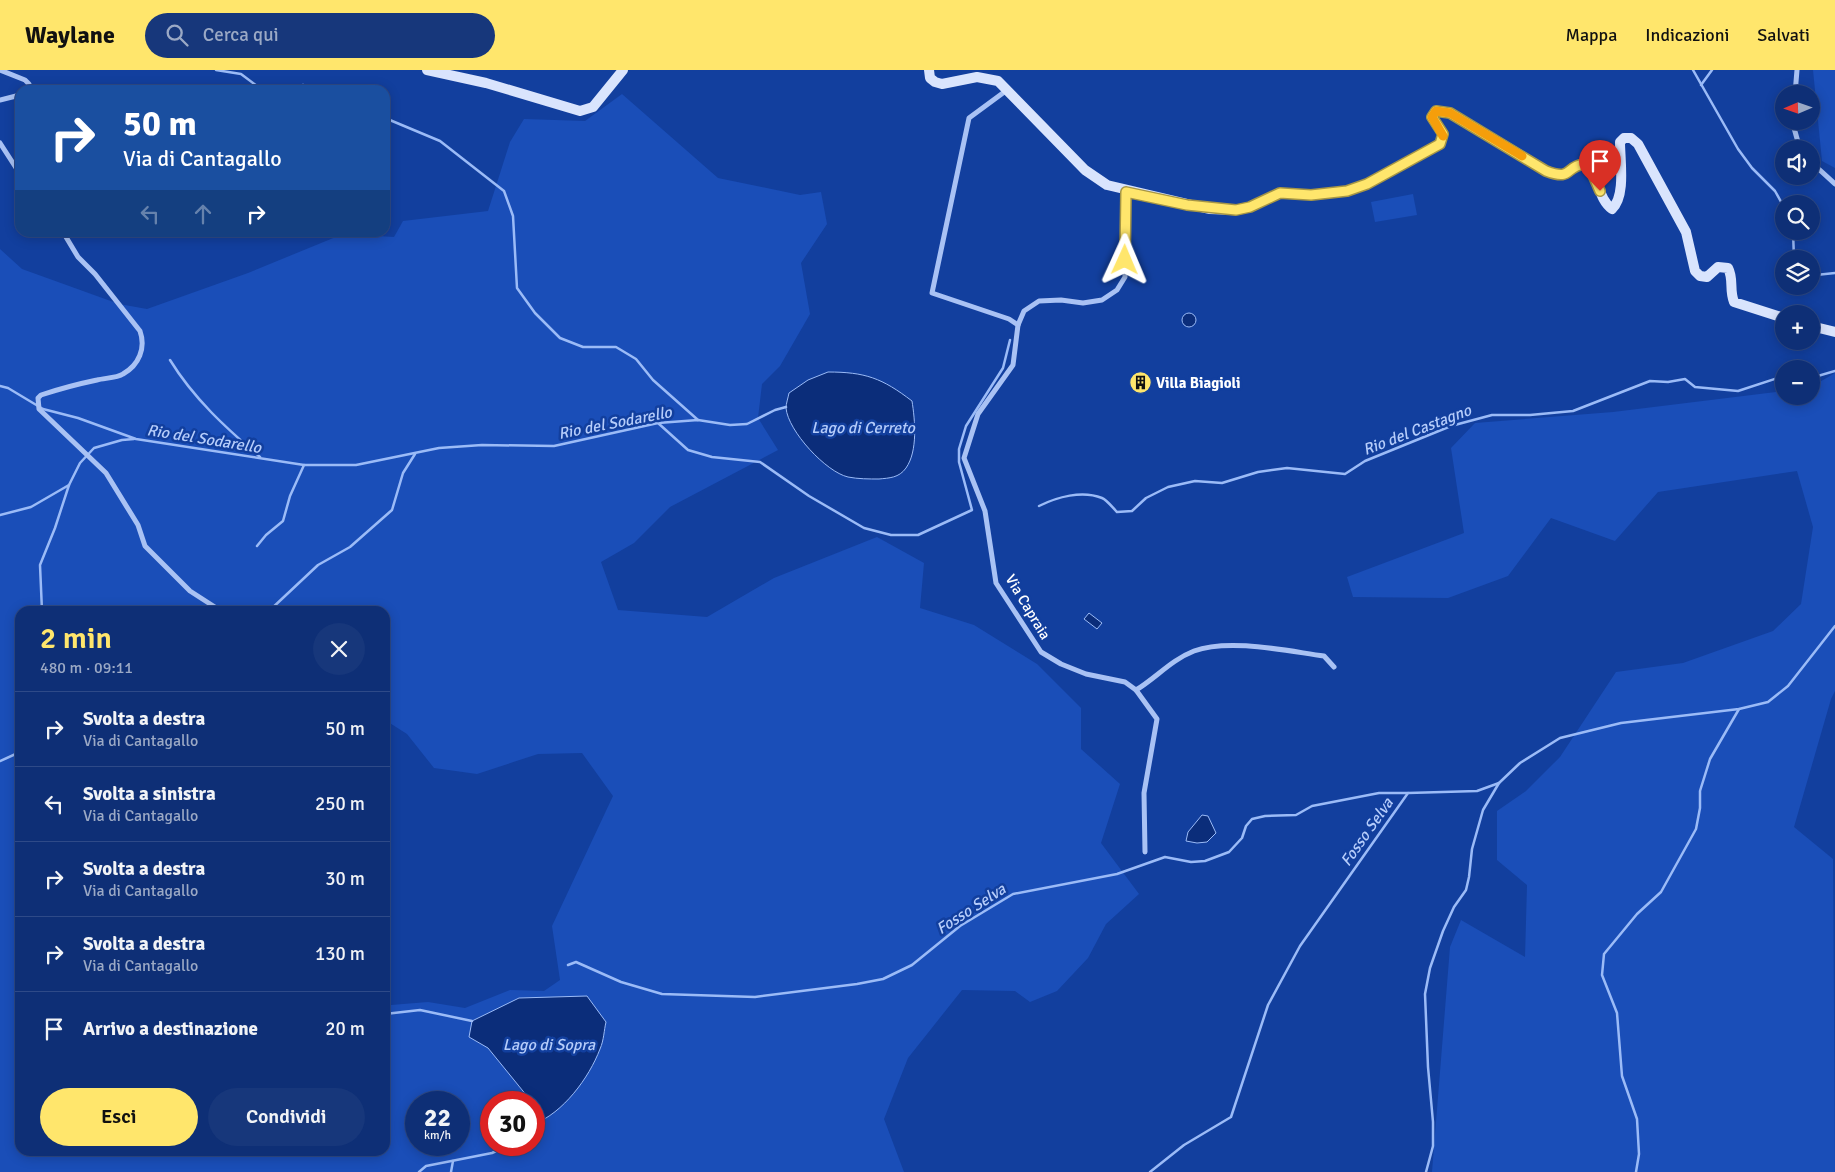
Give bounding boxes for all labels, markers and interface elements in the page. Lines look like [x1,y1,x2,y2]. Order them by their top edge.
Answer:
search box [145,13,495,58]
text: Waylane [25,20,115,50]
icon: search [163,21,191,49]
text: Cerca qui [203,23,279,47]
text: Mappa [1565,24,1617,46]
text: Indicazioni [1645,24,1729,46]
text: Salvati [1757,24,1810,46]
north arrow [1775,85,1820,130]
map controls [1775,85,1820,405]
text: 50 m [123,102,197,145]
icon: right [40,105,105,170]
pin [1579,140,1621,191]
button: sound [1775,140,1820,185]
text: Via di Cantagallo [123,145,282,172]
icon: arrive [1586,147,1614,175]
button: search [1775,195,1820,240]
icon: left [136,200,164,228]
icon: ahead [189,200,217,228]
icon: right [242,200,270,228]
position arrow [1098,233,1150,285]
button: layers [1775,250,1820,295]
button: + [1775,305,1820,350]
button: − [1775,360,1820,405]
building icon: Villa Biagioli [1128,371,1152,395]
place label: Villa Biagioli [1156,374,1240,392]
water label: Rio del Castagno [1360,400,1475,460]
water label: Rio del Sodarello [557,402,674,444]
water label: Lago di Cerreto [811,418,915,438]
water label: Rio del Sodarello [146,420,263,458]
street label: Via Capraia [1002,571,1054,643]
text: 2 min [40,620,112,657]
button: close [313,623,365,675]
text: 480 m · 09:11 [40,658,133,678]
text: Svolta a destra [83,707,205,731]
icon: right [40,715,68,743]
text: 50 m [325,717,365,741]
text: Via di Cantagallo [83,731,198,751]
text: Svolta a sinistra [83,782,216,806]
icon: left [40,790,68,818]
text: 250 m [315,792,365,816]
water label: Fosso Selva [1336,793,1398,870]
text: Via di Cantagallo [83,806,198,826]
text: Svolta a destra [83,857,205,881]
icon: right [40,865,68,893]
text: 30 m [325,867,365,891]
water label: Fosso Selva [932,879,1010,939]
text: Via di Cantagallo [83,881,198,901]
text: Svolta a destra [83,932,205,956]
icon: right [40,940,68,968]
text: 130 m [315,942,365,966]
text: Via di Cantagallo [83,956,198,976]
icon: arrive [40,1015,68,1043]
text: Arrivo a destinazione [83,1017,258,1041]
text: 20 m [325,1017,365,1041]
water label: Lago di Sopra [503,1035,596,1055]
button: Esci [40,1088,198,1146]
button: Condividi [208,1088,365,1146]
speed limit sign: 30 [480,1091,545,1156]
text: 22 [424,1102,451,1133]
text: km/h [424,1128,451,1143]

